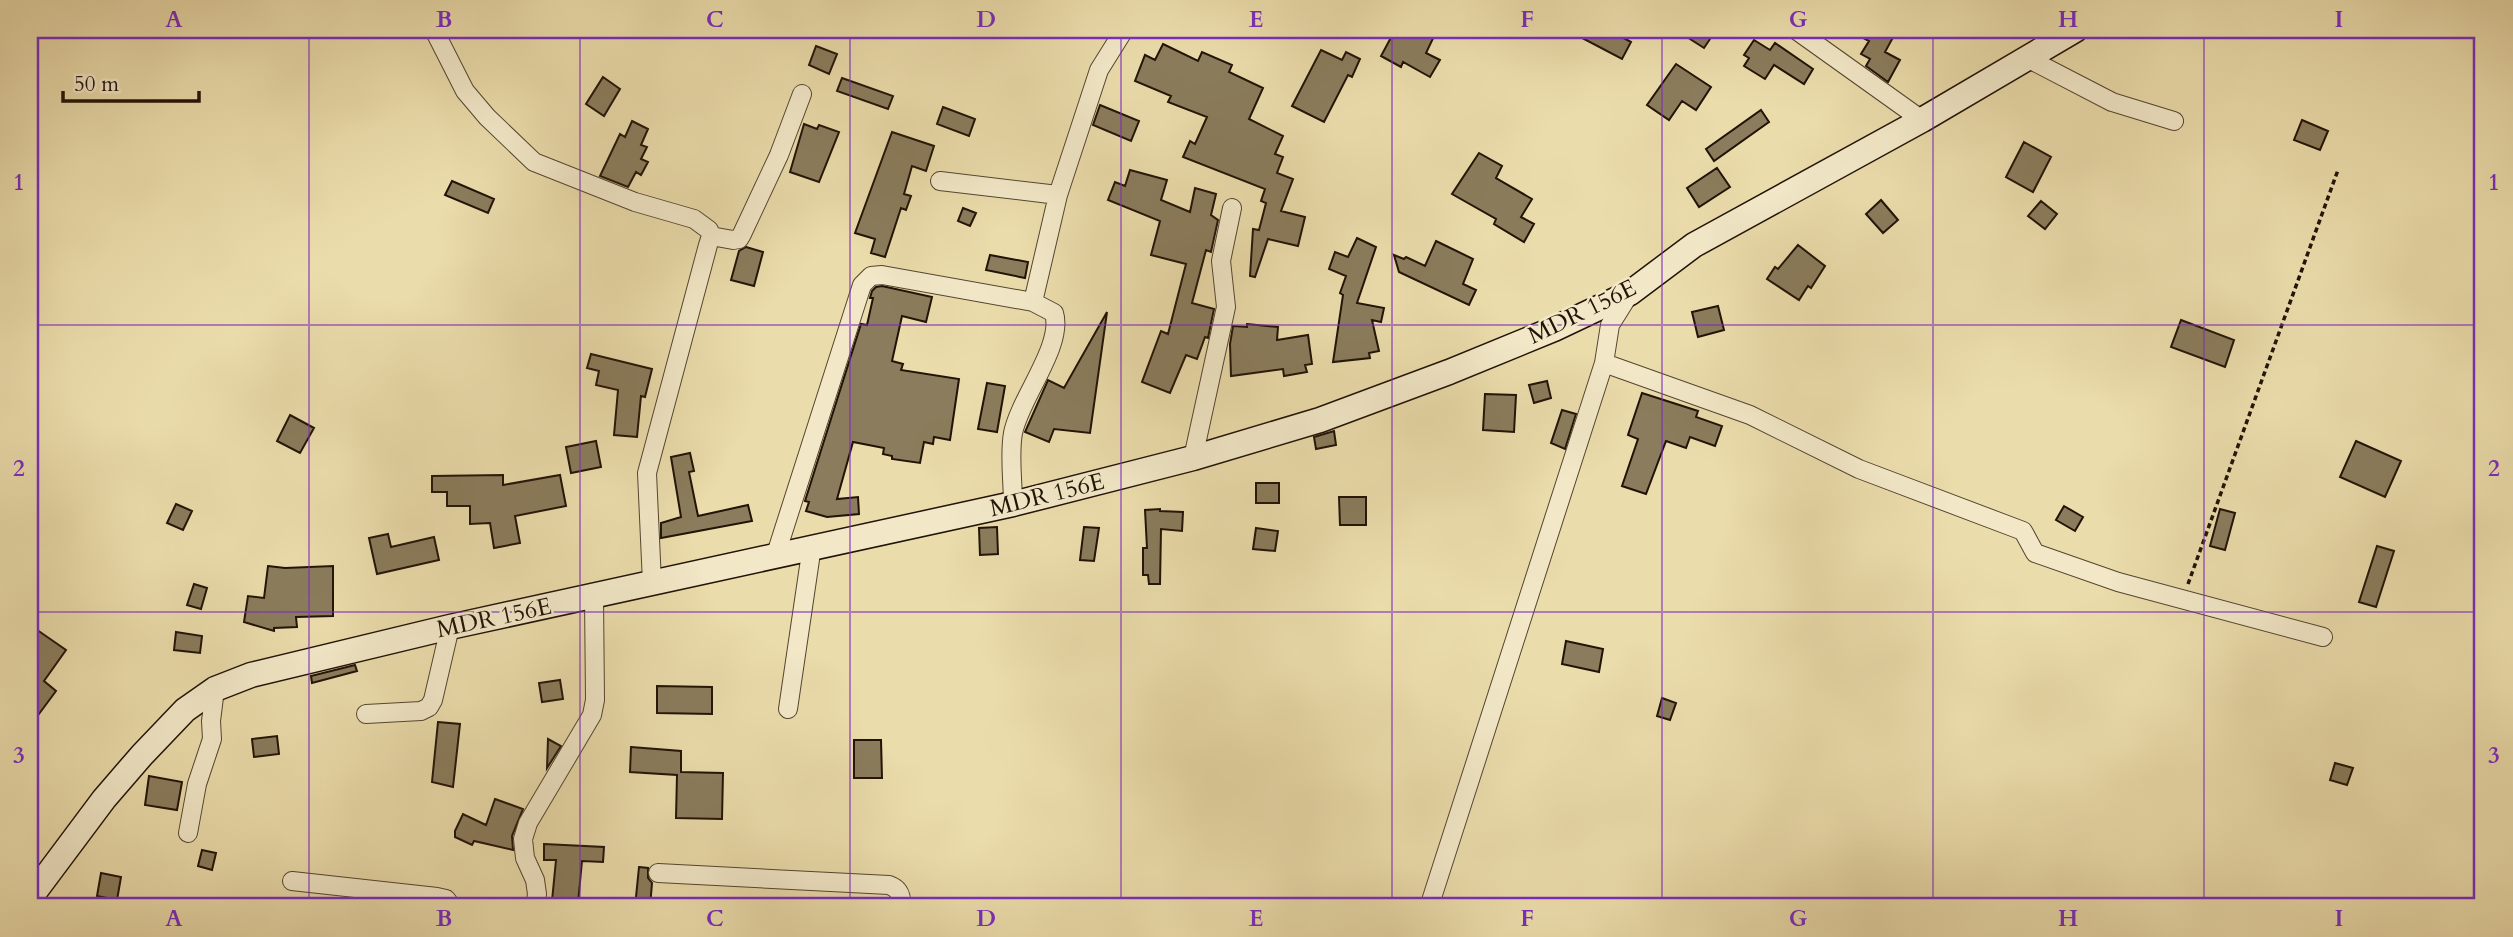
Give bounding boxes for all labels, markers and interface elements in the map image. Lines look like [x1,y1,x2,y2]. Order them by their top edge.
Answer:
text: A [165,4,183,35]
text: B [436,4,452,35]
text: C [706,4,724,35]
text: D [976,4,996,35]
text: E [1249,4,1263,35]
text: F [1520,4,1534,35]
text: G [1789,4,1808,35]
text: H [2058,4,2078,35]
text: I [2335,4,2343,35]
scale bar [63,60,200,104]
text: 50 m [74,70,119,99]
text: 1 [13,167,25,198]
text: 1 [2488,167,2500,198]
street label: MDR 156E [1522,272,1642,352]
text: 2 [13,453,25,484]
text: 2 [2488,453,2500,484]
street label: MDR 156E [986,465,1108,525]
street label: MDR 156E [433,590,555,646]
text: 3 [13,740,25,771]
text: 3 [2488,740,2500,771]
text: A [165,903,183,934]
text: B [436,903,452,934]
text: C [706,903,724,934]
text: D [976,903,996,934]
text: E [1249,903,1263,934]
text: F [1520,903,1534,934]
text: G [1789,903,1808,934]
text: H [2058,903,2078,934]
text: I [2335,903,2343,934]

